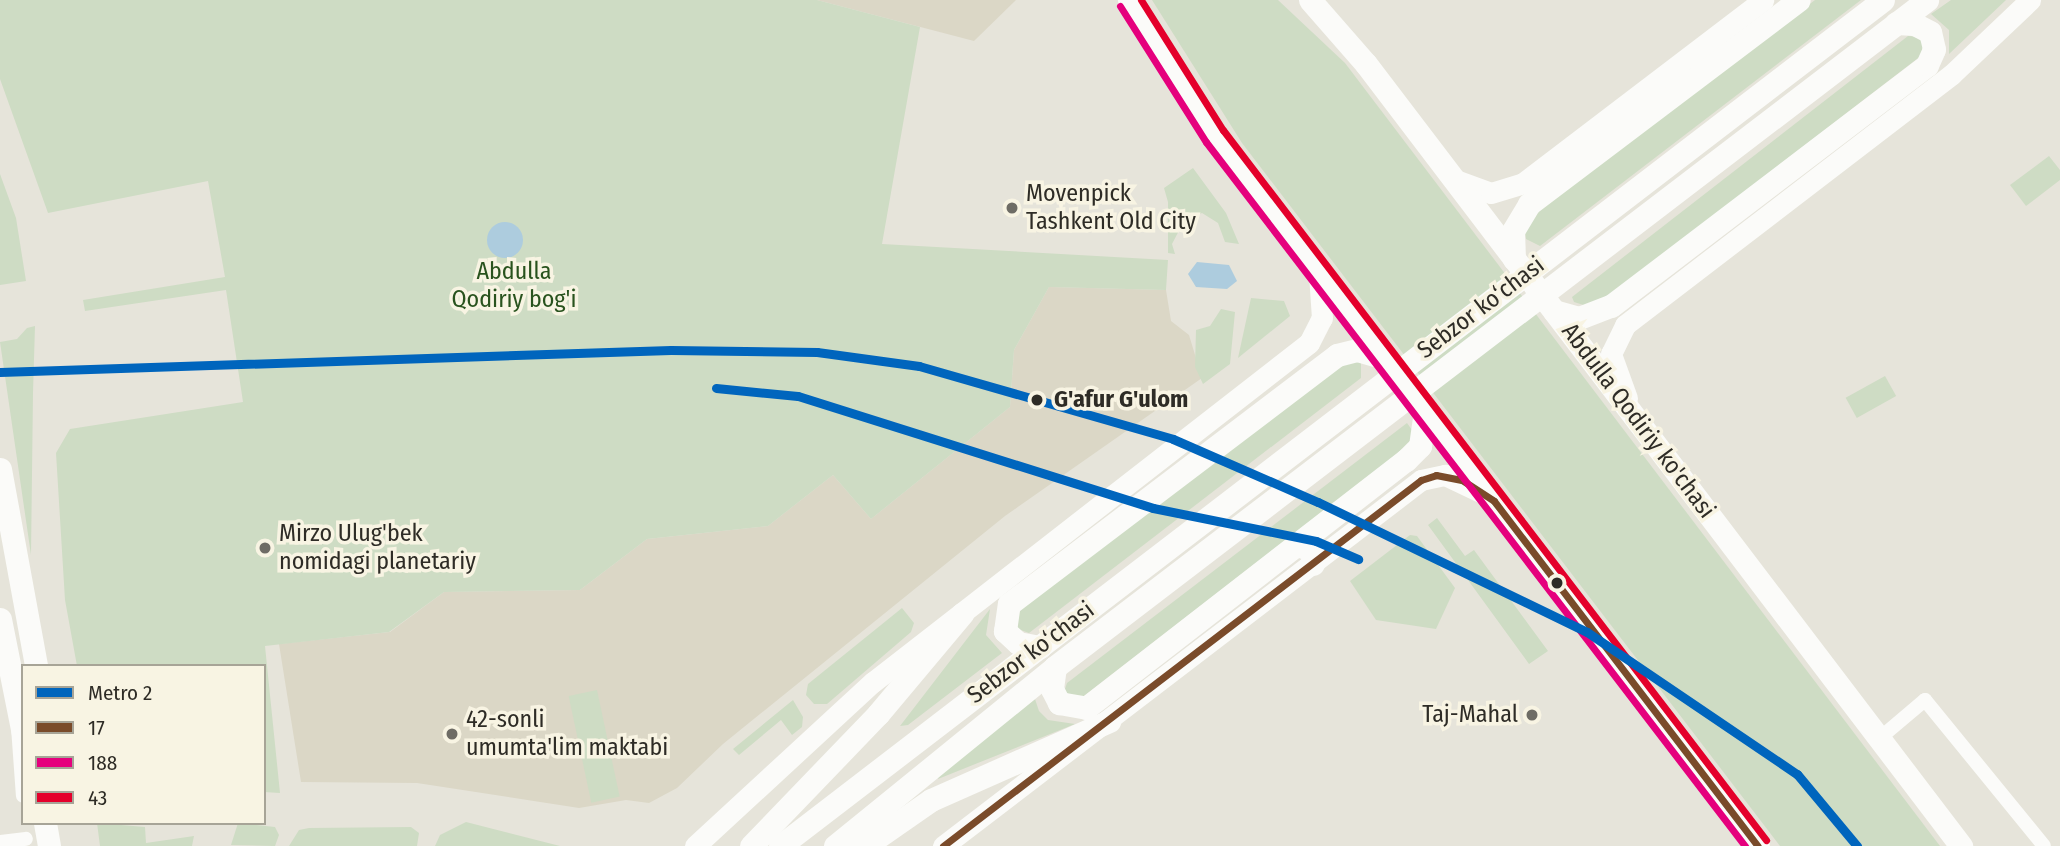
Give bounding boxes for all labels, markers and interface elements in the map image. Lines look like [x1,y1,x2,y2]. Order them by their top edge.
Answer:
place label: Movenpick Tashkent Old City [1026,180,1196,236]
marker: Movenpick Tashkent Old City [1004,200,1020,216]
street label: Sebzor ko‘chasi [1412,251,1550,365]
park label: Abdulla Qodiriy bog'i [452,258,576,314]
street label: Abdulla Qodiriy ko'chasi [1555,318,1721,524]
place label: G'afur G'ulom [1054,386,1188,414]
marker: G'afur G'ulom [1026,389,1048,411]
place label: Mirzo Ulug'bek nomidagi planetariy [279,520,476,576]
marker: Mirzo Ulug'bek nomidagi planetariy [257,540,273,556]
unlabelled marker [1550,576,1564,590]
street label: Sebzor ko‘chasi [962,596,1100,710]
legend [21,664,266,825]
text: Metro 2 [88,680,152,706]
place label: Taj-Mahal [1422,701,1518,729]
place label: 42-sonli umumta'lim maktabi [466,706,668,762]
marker: Taj-Mahal [1524,707,1540,723]
text: 17 [88,715,105,741]
marker: 42-sonli umumta'lim maktabi [444,726,460,742]
text: 188 [88,750,117,776]
text: 43 [88,785,107,811]

